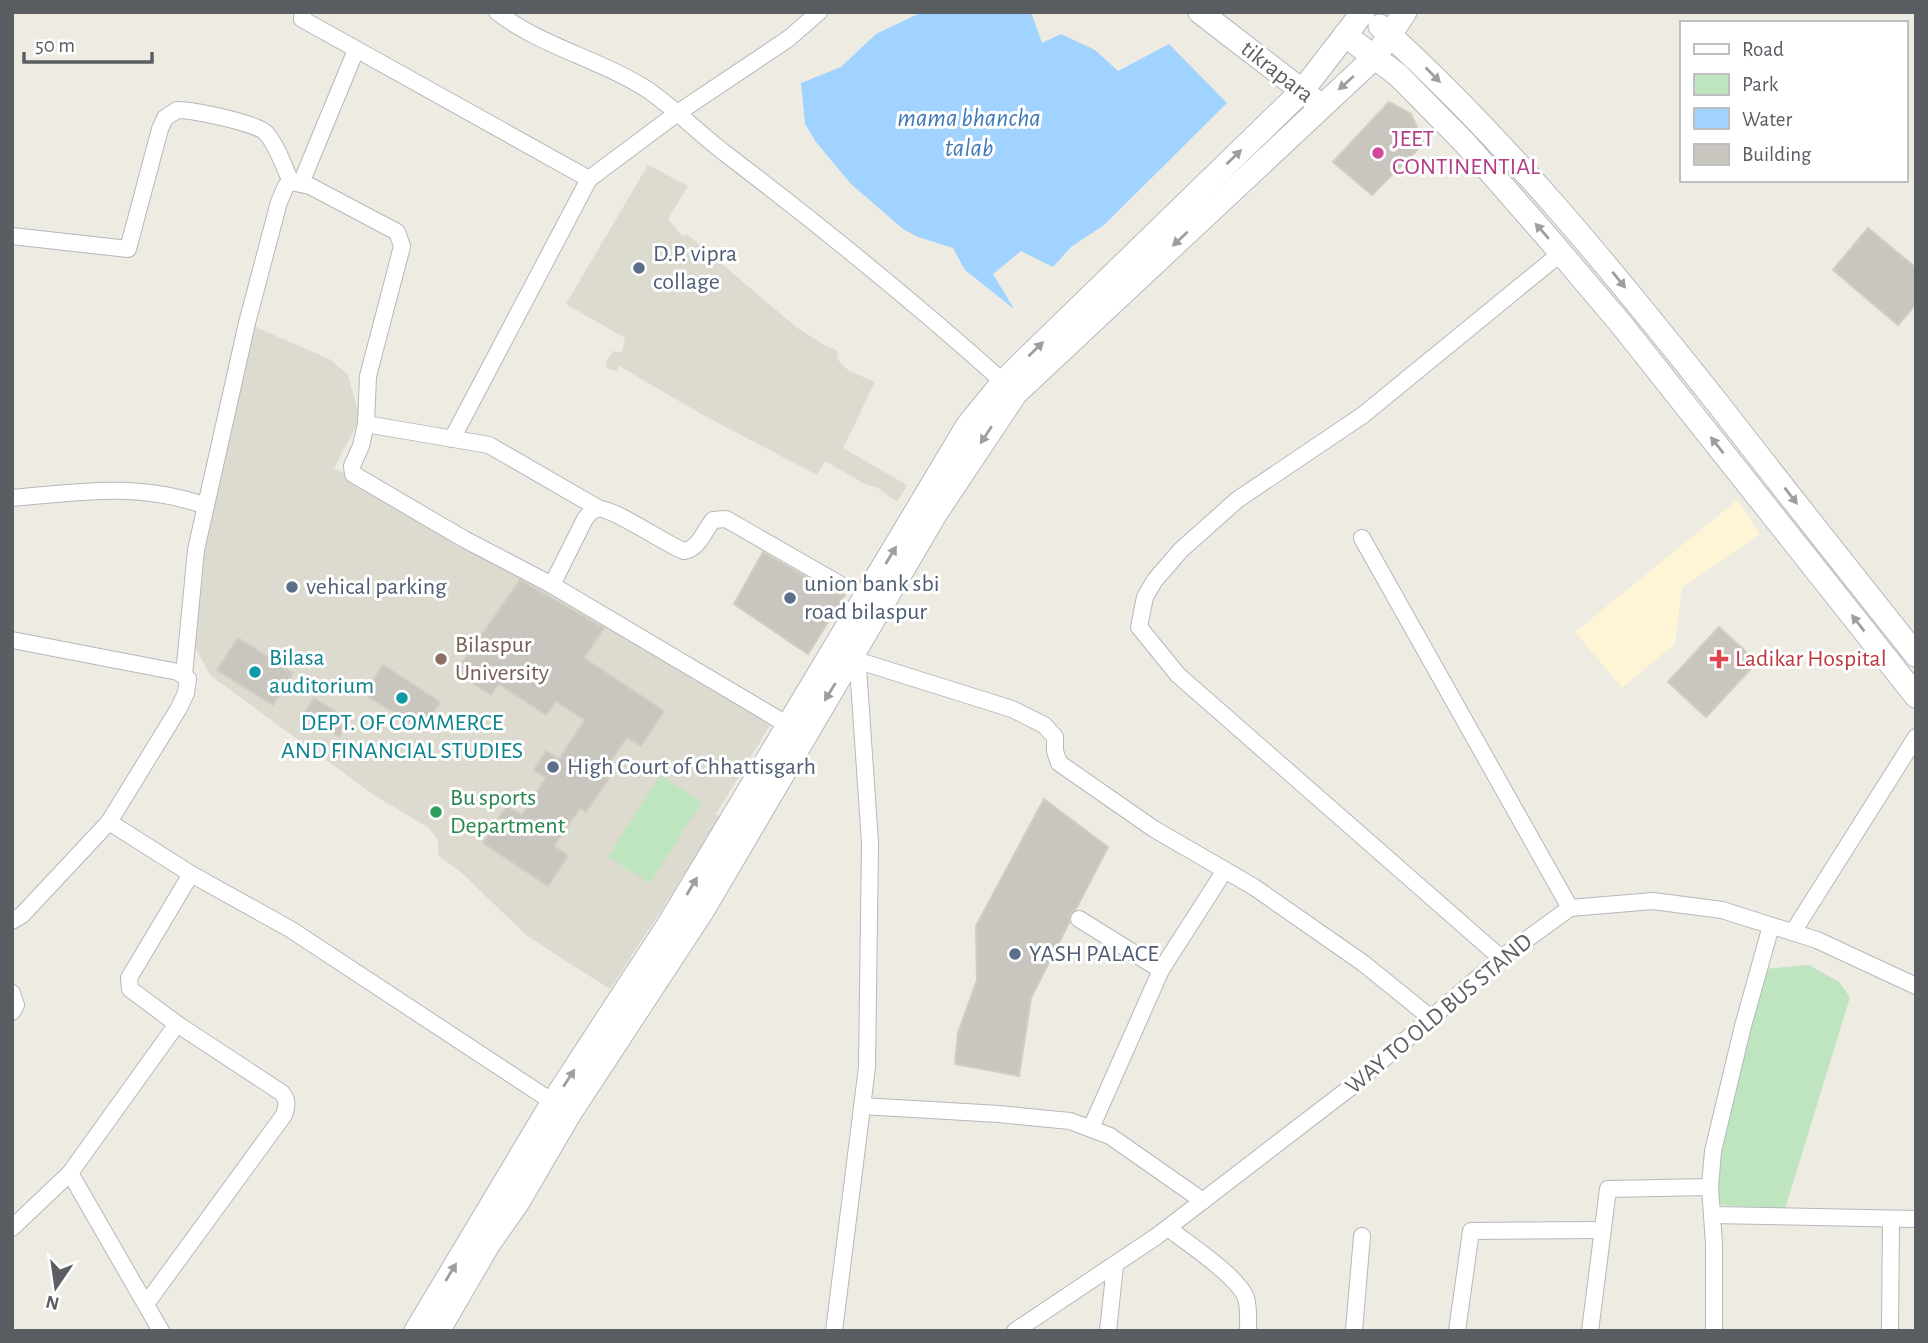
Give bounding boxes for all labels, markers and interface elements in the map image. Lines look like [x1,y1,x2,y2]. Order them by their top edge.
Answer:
scale bar [24,21,152,65]
legend [1680,21,1907,182]
text: 50 m [35,35,75,56]
street label: tikrapara [1236,36,1318,108]
text: Road [1742,39,1784,60]
one-way arrow [1424,67,1441,83]
text: Park [1742,74,1779,95]
one-way arrow [1338,75,1355,91]
water label: mama bhancha talab [897,105,1041,161]
text: Water [1742,109,1792,130]
place label: JEET CONTINENTIAL [1392,127,1540,179]
text: Building [1742,144,1812,165]
marker: JEET CONTINENTIAL [1370,145,1386,161]
one-way arrow [1226,149,1243,166]
one-way arrow [1534,222,1550,240]
one-way arrow [1172,230,1189,246]
place label: D.P. vipra collage [653,242,737,294]
marker: D.P. vipra collage [631,260,647,276]
one-way arrow [1611,271,1626,288]
one-way arrow [1027,342,1044,358]
one-way arrow [980,425,993,445]
one-way arrow [1710,436,1724,454]
one-way arrow [1783,487,1798,505]
one-way arrow [885,545,898,564]
place label: union bank sbi road bilaspur [804,572,940,624]
place label: vehical parking [306,575,447,599]
marker: vehical parking [284,579,300,595]
marker: union bank sbi road bilaspur [782,590,798,606]
one-way arrow [1851,615,1866,633]
place label: Bilaspur University [455,633,549,685]
place label: Bilasa auditorium [269,646,374,698]
place label: Ladikar Hospital [1735,647,1887,671]
marker: Ladikar Hospital [1709,649,1729,669]
marker: Bilaspur University [433,651,449,667]
marker: Bilasa auditorium [247,664,263,680]
one-way arrow [824,683,837,702]
marker: DEPT. OF COMMERCE AND FINANCIAL STUDIES [394,690,410,706]
place label: DEPT. OF COMMERCE AND FINANCIAL STUDIES [281,711,523,763]
place label: High Court of Chhattisgarh [567,755,816,779]
marker: High Court of Chhattisgarh [545,759,561,775]
place label: Bu sports Department [450,786,566,838]
marker: Bu sports Department [428,804,444,820]
one-way arrow [686,877,698,896]
street label: WAY TO OLD BUS STAND [1341,929,1537,1099]
place label: YASH PALACE [1029,942,1159,966]
marker: YASH PALACE [1007,946,1023,962]
one-way arrow [562,1068,575,1087]
north arrow [21,1252,91,1322]
one-way arrow [445,1263,457,1282]
text: N [44,1291,61,1313]

